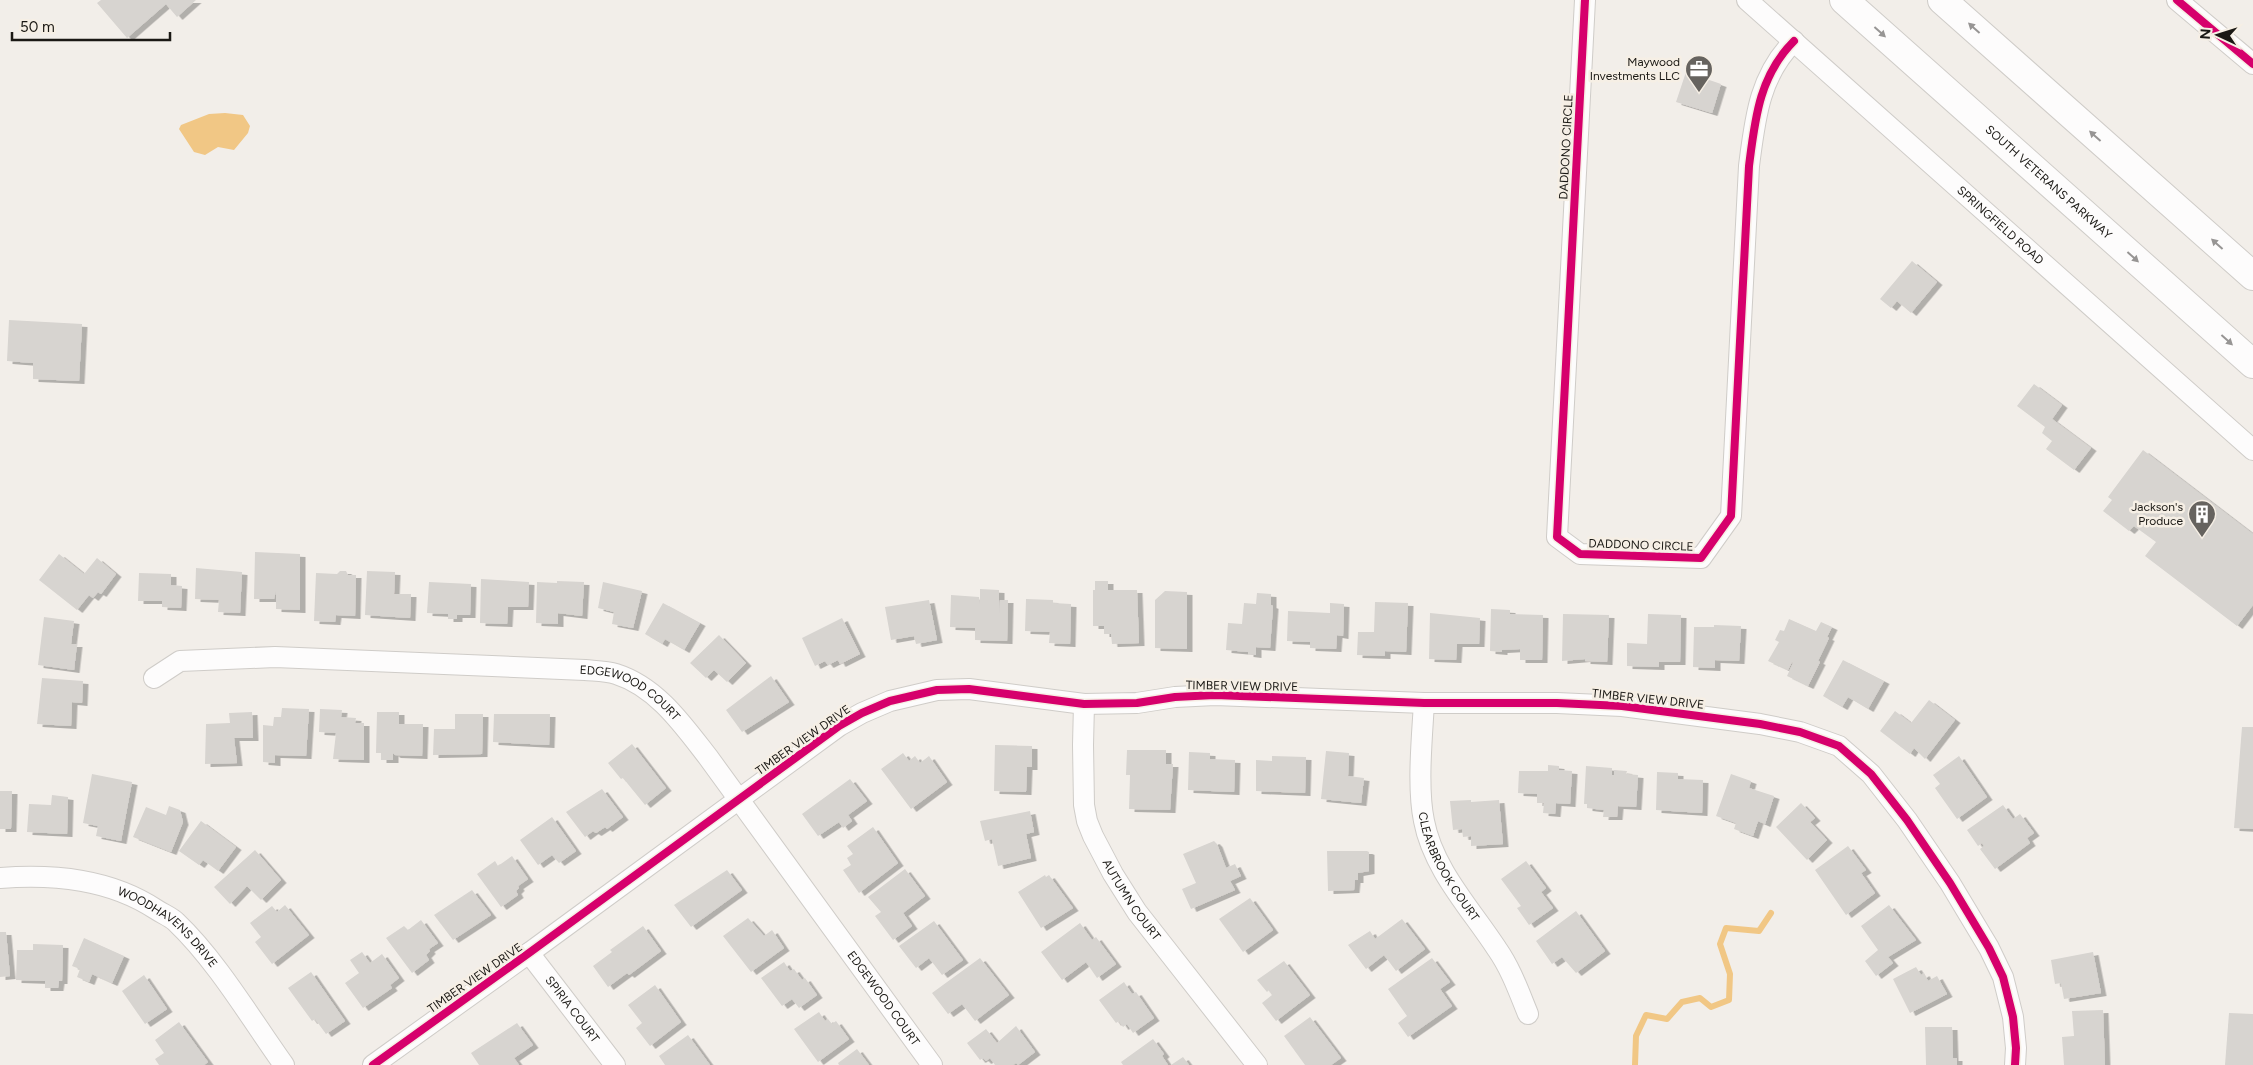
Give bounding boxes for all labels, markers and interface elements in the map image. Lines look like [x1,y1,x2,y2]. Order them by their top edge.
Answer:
scale bar [12,10,170,42]
north arrow [2193,10,2243,60]
text: 50 m [20,18,55,36]
one-way arrow [1968,22,1980,34]
one-way arrow [1874,27,1887,38]
text: N [2197,28,2214,40]
office icon: Maywood Investments LLC [1684,54,1714,93]
place label: Maywood Investments LLC [1590,55,1680,83]
street label: DADDONO CIRCLE [1556,94,1576,200]
street label: SOUTH VETERANS PARKWAY [1983,122,2115,243]
one-way arrow [2090,130,2102,142]
street label: SPRINGFIELD ROAD [1954,183,2046,267]
one-way arrow [2211,238,2223,250]
one-way arrow [2126,251,2139,262]
one-way arrow [2220,334,2232,346]
building icon: Jackson's Produce [2187,499,2217,538]
place label: Jackson's Produce [2131,500,2183,528]
street label: DADDONO CIRCLE [1588,536,1694,554]
street label: EDGEWOOD COURT [580,663,683,724]
street label: TIMBER VIEW DRIVE [1186,678,1298,694]
street label: TIMBER VIEW DRIVE [1591,686,1705,712]
street label: TIMBER VIEW DRIVE [753,702,853,778]
street label: CLEARBROOK COURT [1415,811,1482,924]
street label: AUTUMN COURT [1099,857,1164,943]
street label: WOODHAVENS DRIVE [116,884,220,970]
street label: TIMBER VIEW DRIVE [425,940,525,1016]
street label: EDGEWOOD COURT [844,948,923,1049]
street label: SPIRIA COURT [542,973,602,1046]

